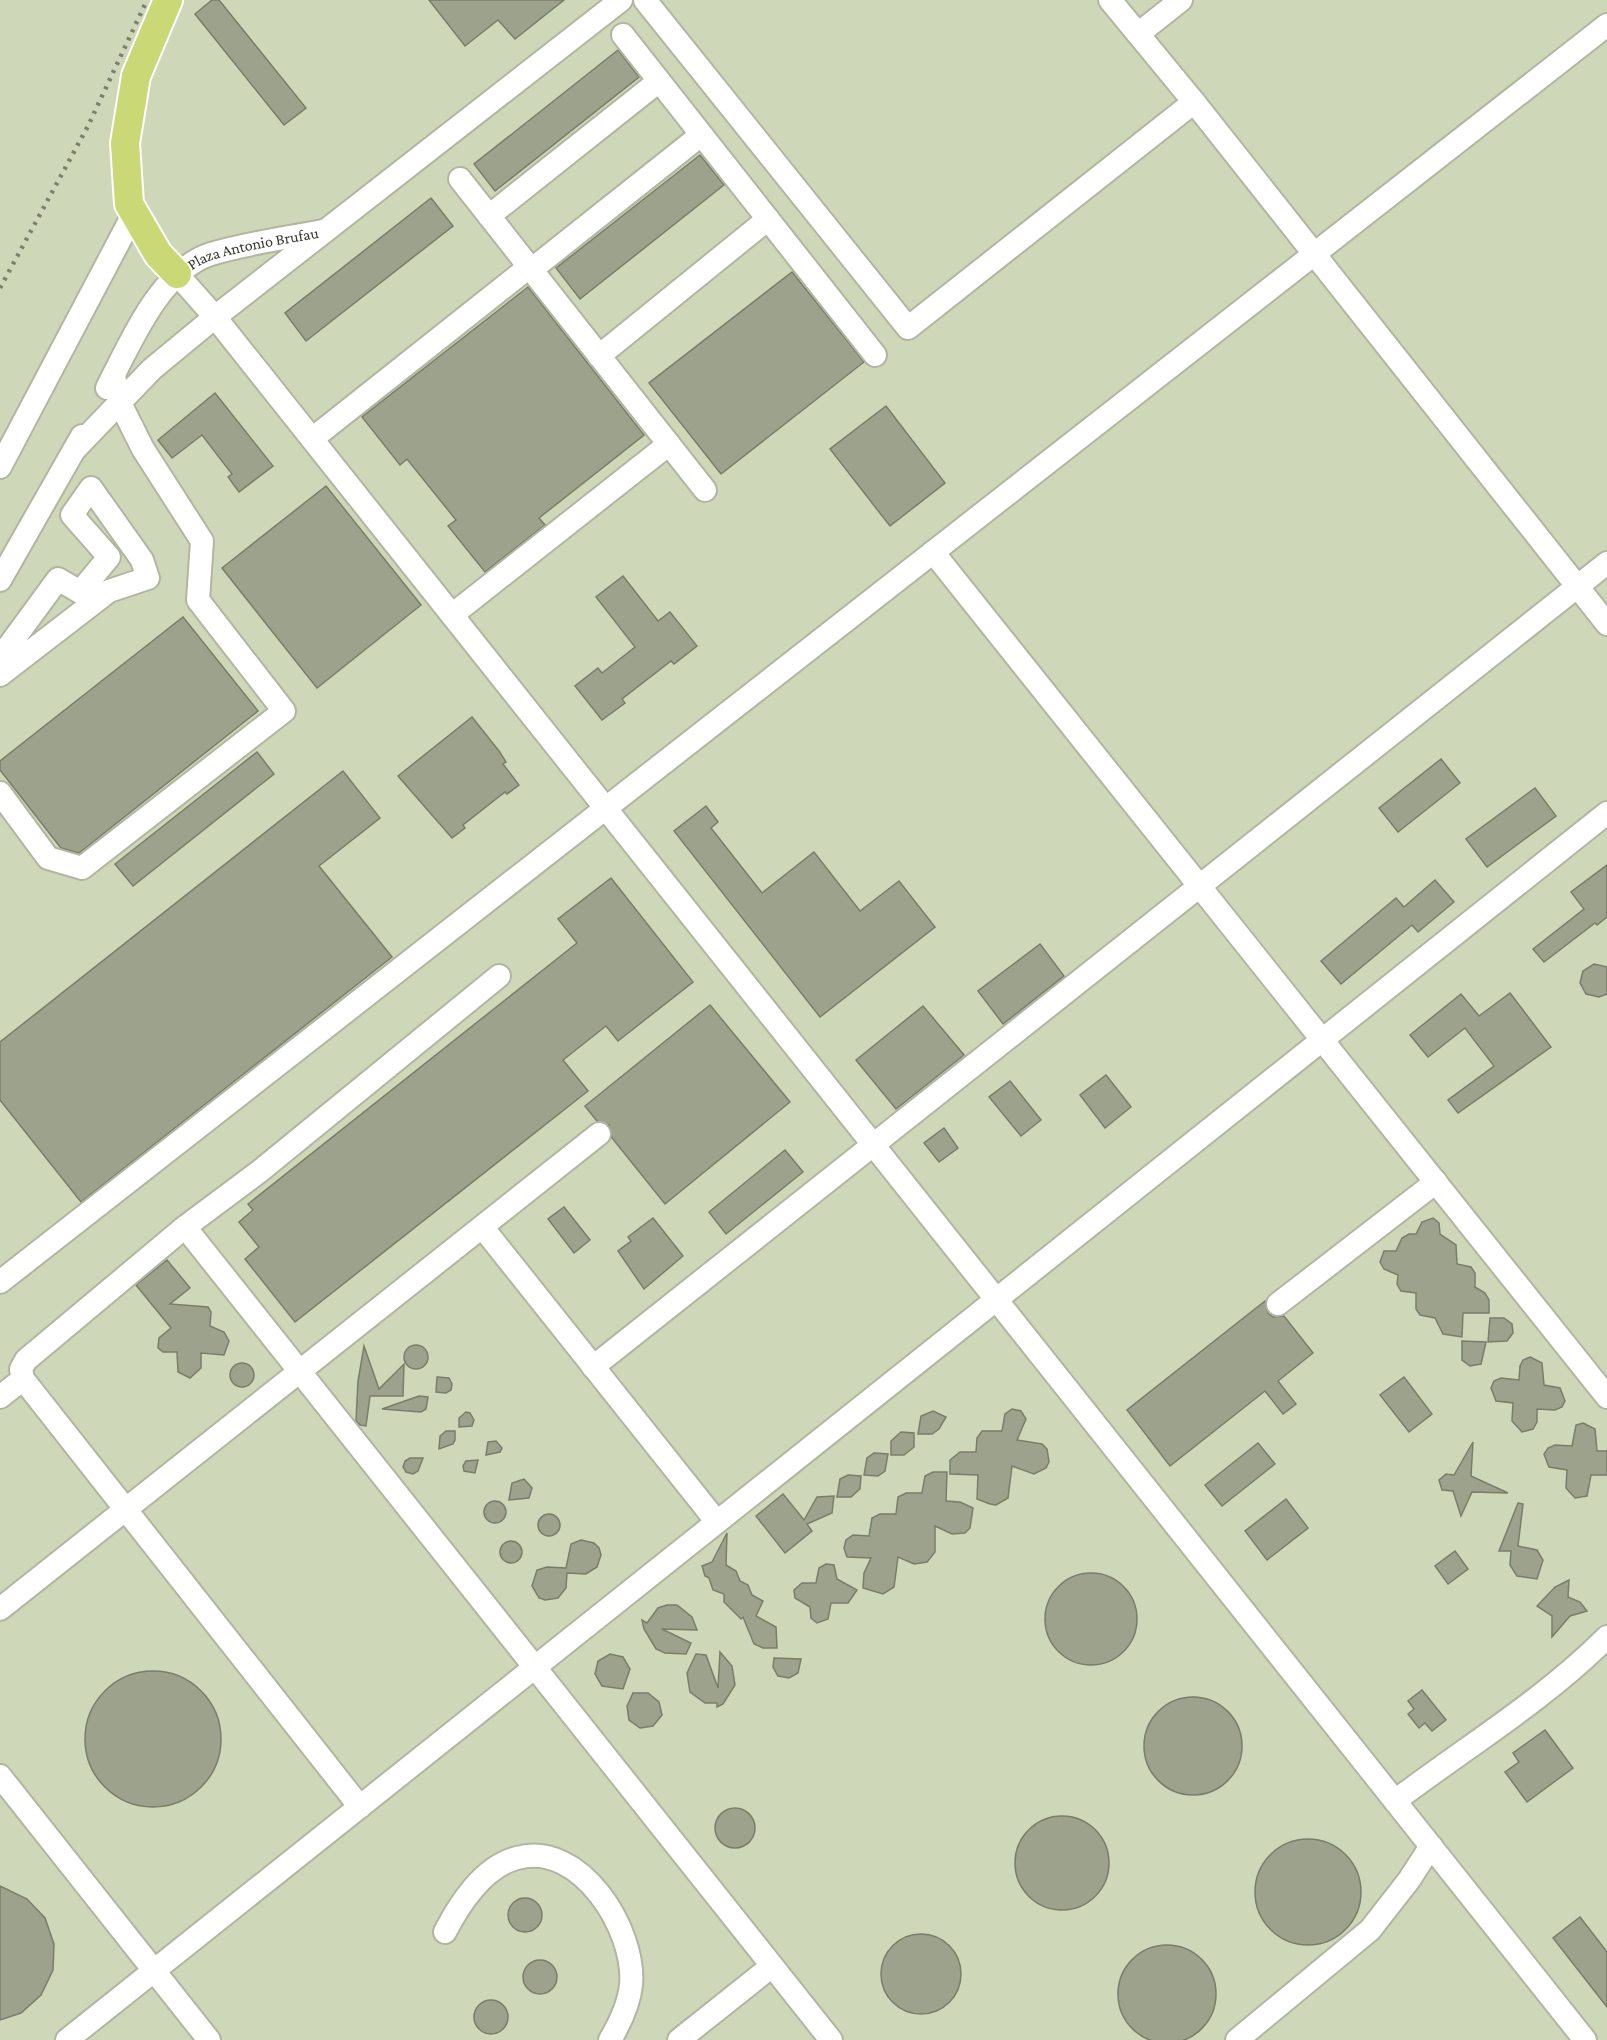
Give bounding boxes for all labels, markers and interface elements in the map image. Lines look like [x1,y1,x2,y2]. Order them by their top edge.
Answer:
street label: Plaza Antonio Brufau [184,224,320,273]

